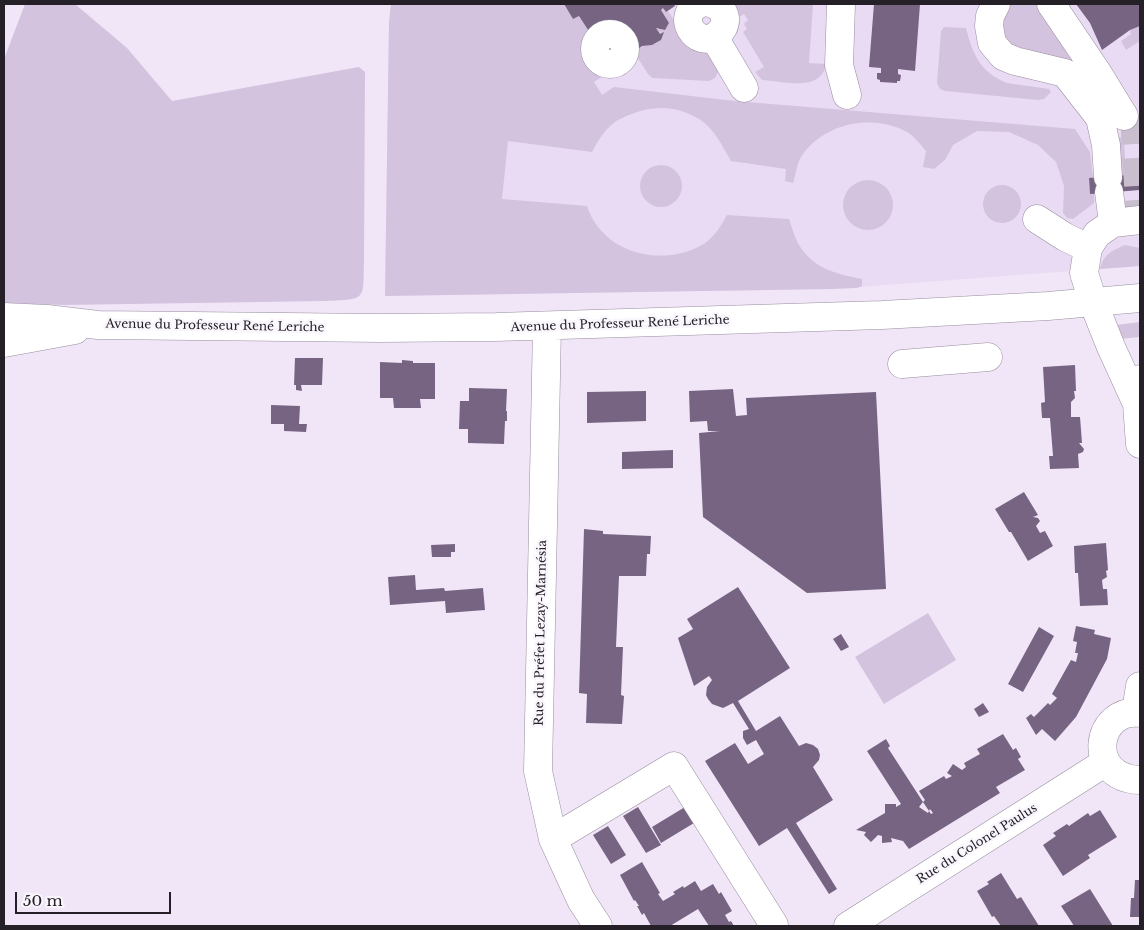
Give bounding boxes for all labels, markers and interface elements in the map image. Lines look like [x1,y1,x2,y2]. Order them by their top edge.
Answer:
street label: Avenue du Professeur René Leriche [510,313,730,335]
street label: Avenue du Professeur René Leriche [105,317,325,335]
street label: Rue du Préfet Lezay-Marnésia [532,540,550,726]
street label: Rue du Colonel Paulus [914,801,1040,887]
scale bar [18,882,174,914]
text: 50 m [23,891,63,910]

